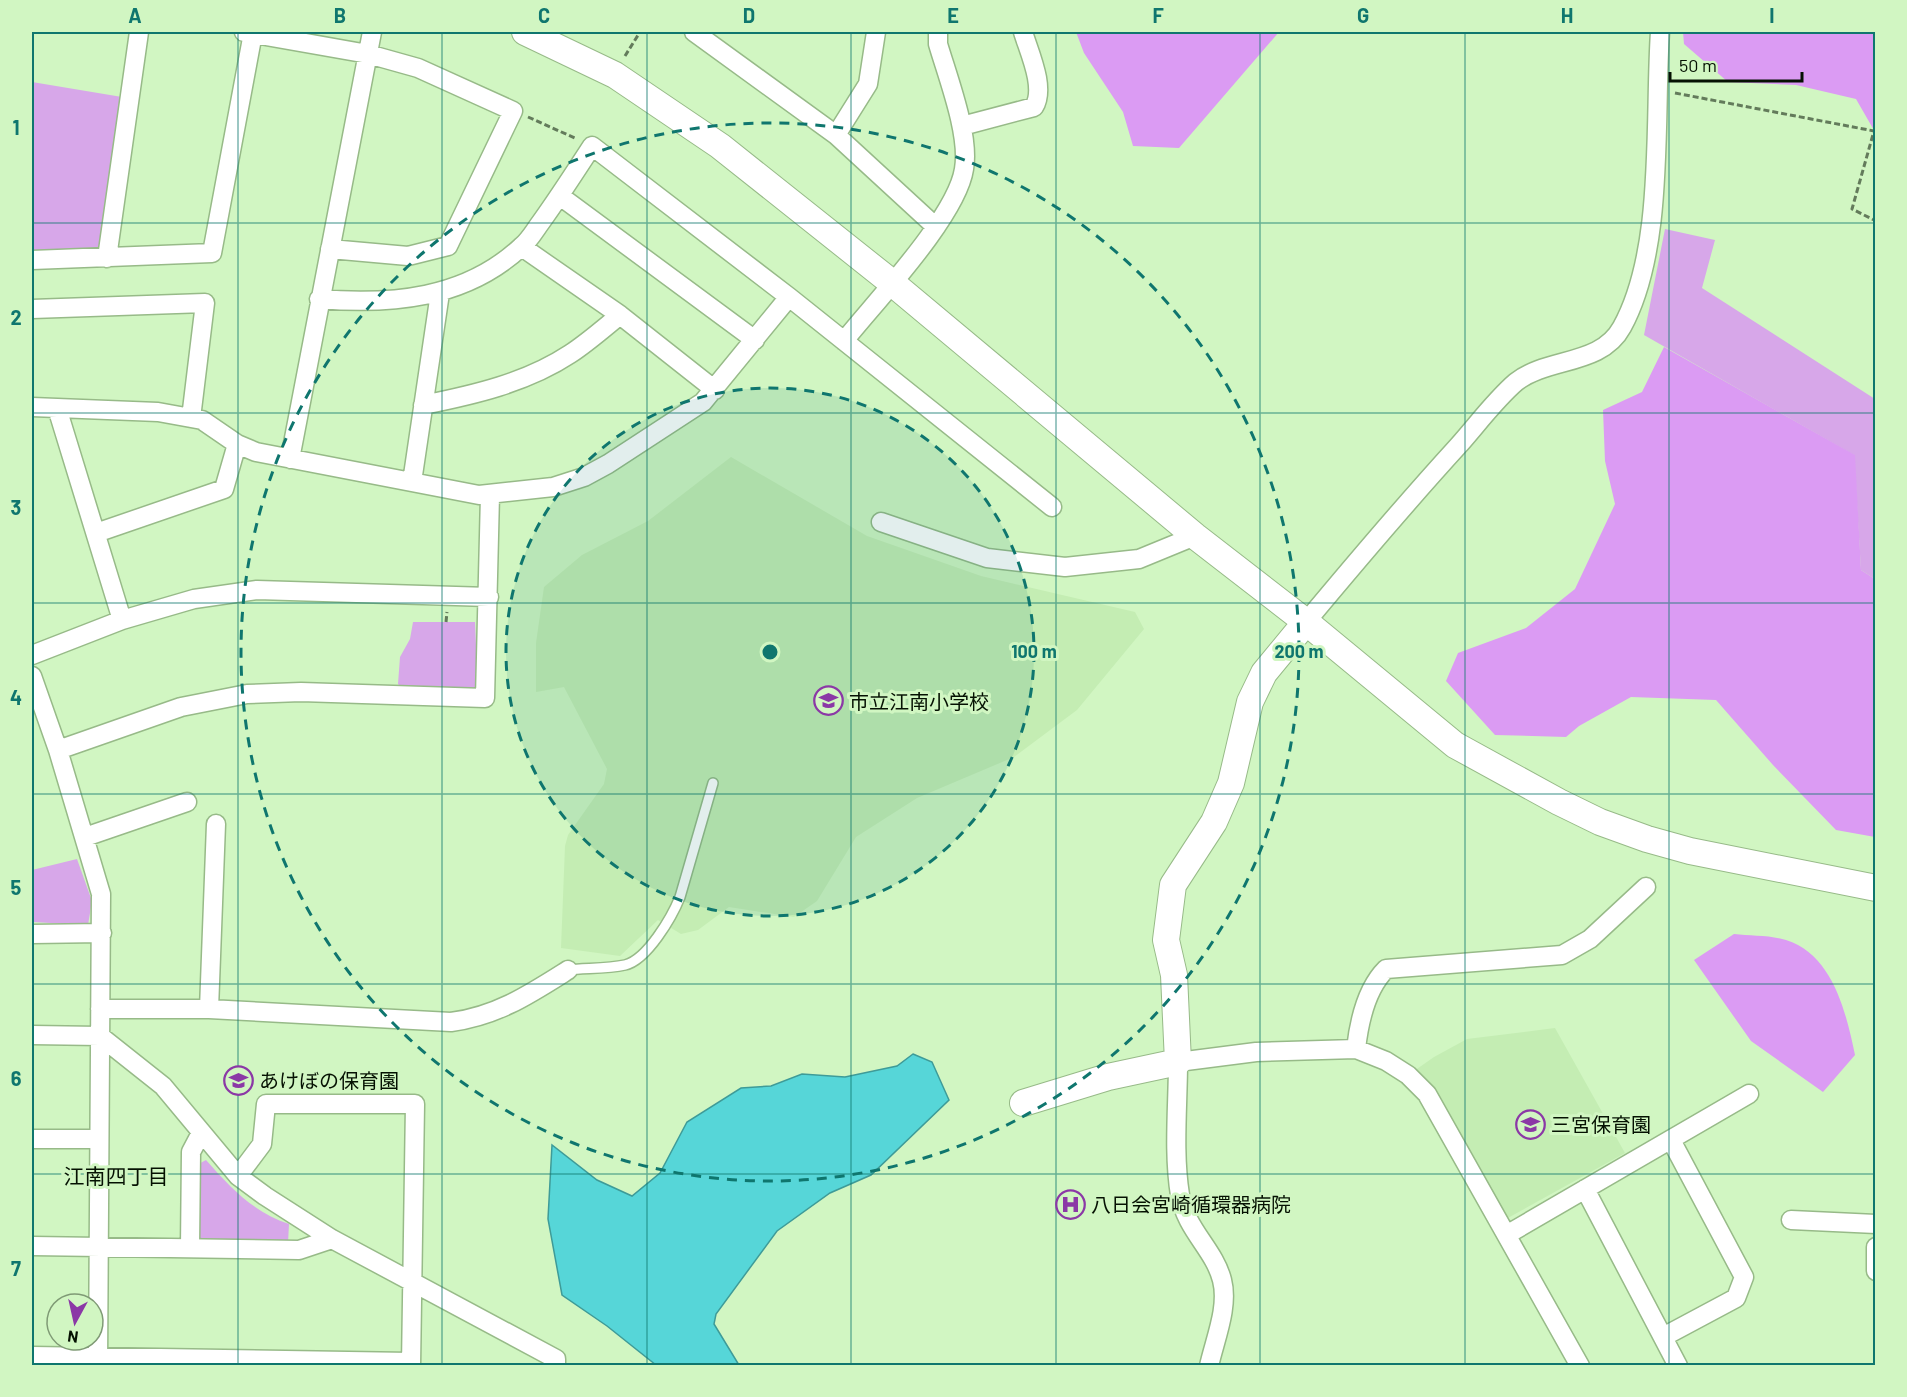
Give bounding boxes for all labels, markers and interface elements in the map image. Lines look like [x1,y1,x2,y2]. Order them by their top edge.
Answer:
text: A [128,3,142,27]
text: B [334,3,346,27]
text: C [538,3,550,27]
text: D [743,3,755,27]
text: E [947,3,959,27]
text: F [1152,3,1164,27]
text: G [1357,3,1369,27]
text: H [1561,3,1573,27]
text: I [1769,3,1775,27]
scale bar [1670,45,1802,83]
text: 50 m [1679,54,1717,76]
text: 1 [12,115,20,139]
text: 2 [10,305,22,329]
text: 3 [11,495,21,519]
text: 100 m [1011,640,1057,662]
text: 200 m [1274,640,1324,662]
centre of rings [760,642,780,662]
text: 4 [10,685,22,709]
school or university icon: 市立江南小学校 [812,685,844,717]
place label: 市立江南小学校 [849,689,989,713]
text: 5 [11,875,22,899]
school or university icon: あけぼの保育園 [222,1064,254,1096]
text: 6 [11,1066,22,1090]
place label: あけぼの保育園 [259,1068,399,1092]
school or university icon: 三宮保育園 [1514,1108,1546,1140]
place label: 三宮保育園 [1551,1112,1651,1136]
district label: 江南四丁目 [64,1163,169,1188]
hospital icon: 八日会宮崎循環器病院 [1054,1188,1086,1220]
place label: 八日会宮崎循環器病院 [1091,1192,1291,1216]
text: 7 [11,1256,21,1280]
north arrow [45,1292,105,1352]
text: N [66,1327,79,1347]

